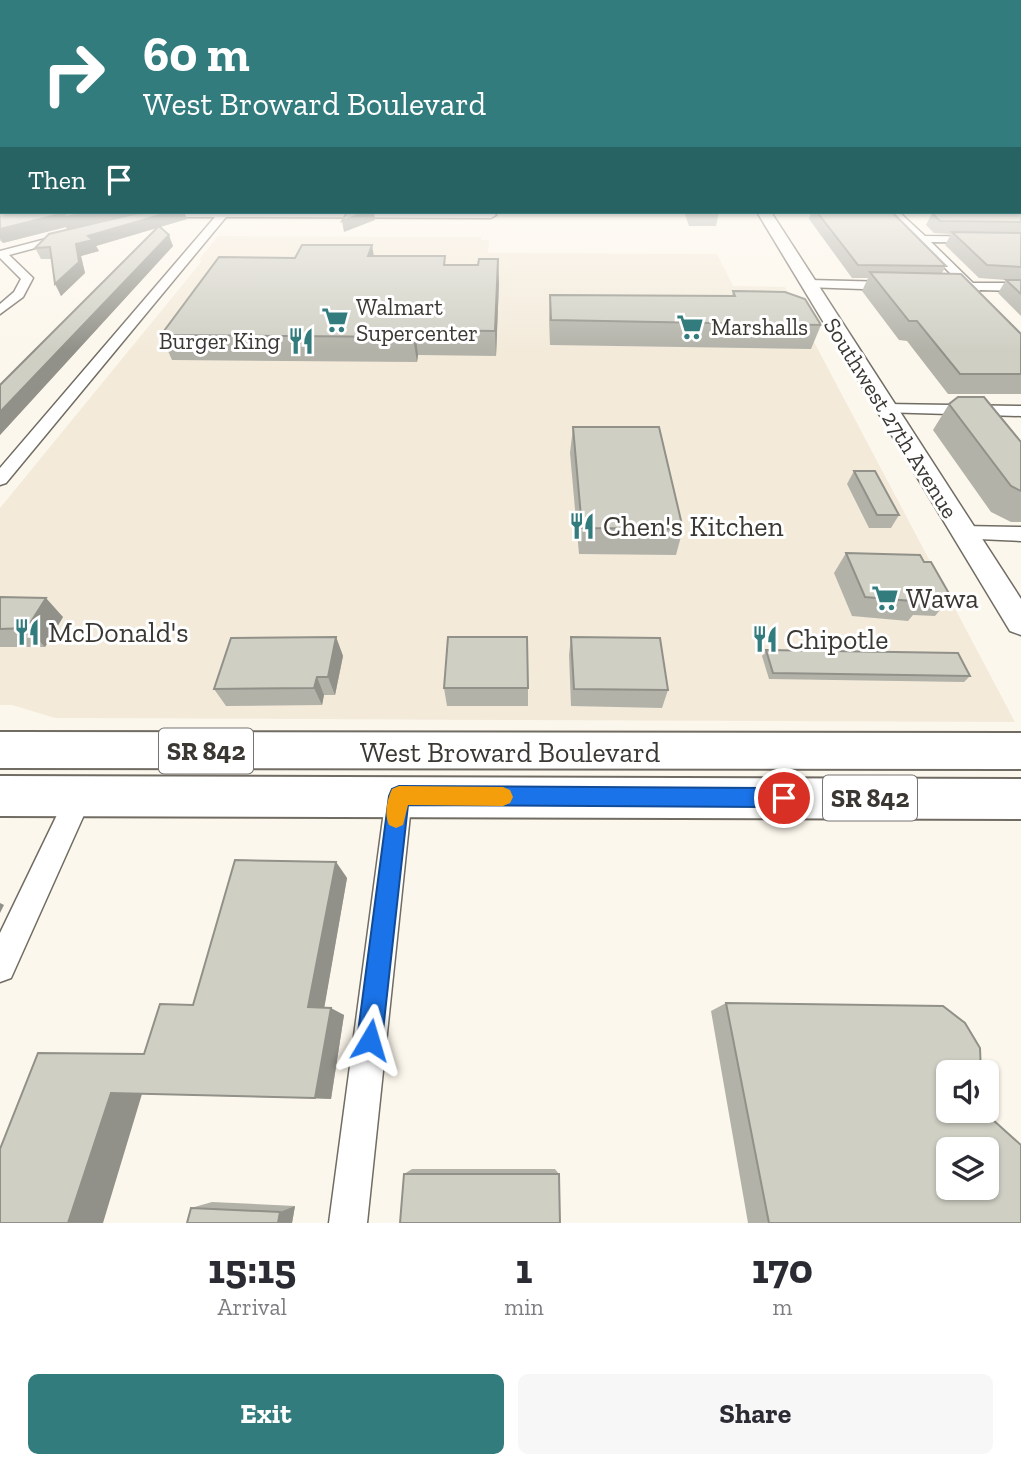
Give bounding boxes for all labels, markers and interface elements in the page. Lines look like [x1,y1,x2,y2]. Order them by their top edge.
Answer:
text: 60 m [143,25,250,84]
icon: right [28,28,119,119]
text: West Broward Boulevard [143,85,486,123]
icon: arrive [100,161,138,199]
text: Then [28,164,86,196]
place label: Walmart Supercenter [356,293,478,347]
supermarket icon: Walmart Supercenter [320,305,350,335]
supermarket icon: Marshalls [675,312,705,342]
place label: Marshalls [711,313,808,341]
street label: Southwest 27th Avenue [818,313,964,523]
restaurant icon: Burger King [286,326,316,356]
place label: Burger King [159,327,280,355]
place label: Chen's Kitchen [603,510,784,543]
restaurant icon: Chen's Kitchen [567,511,597,541]
place label: Wawa [906,582,979,615]
supermarket icon: Wawa [870,583,900,613]
place label: McDonald's [48,616,188,649]
restaurant icon: McDonald's [12,617,42,647]
place label: Chipotle [786,623,888,656]
restaurant icon: Chipotle [750,624,780,654]
road number: SR 842 [159,729,253,774]
street label: West Broward Boulevard [360,736,660,769]
pin [754,768,814,828]
road number: SR 842 [823,776,917,820]
icon: arrive [765,779,803,817]
position arrow [333,1003,407,1077]
map controls [936,1060,999,1200]
button: sound [936,1060,999,1123]
button: layers [936,1137,999,1200]
text: 15:15 [208,1243,296,1294]
text: 1 [516,1243,533,1294]
text: 170 [752,1243,813,1294]
text: Arrival [217,1293,287,1321]
text: min [504,1293,544,1321]
text: m [772,1293,792,1321]
button: Exit [28,1374,504,1454]
button: Share [518,1374,993,1454]

